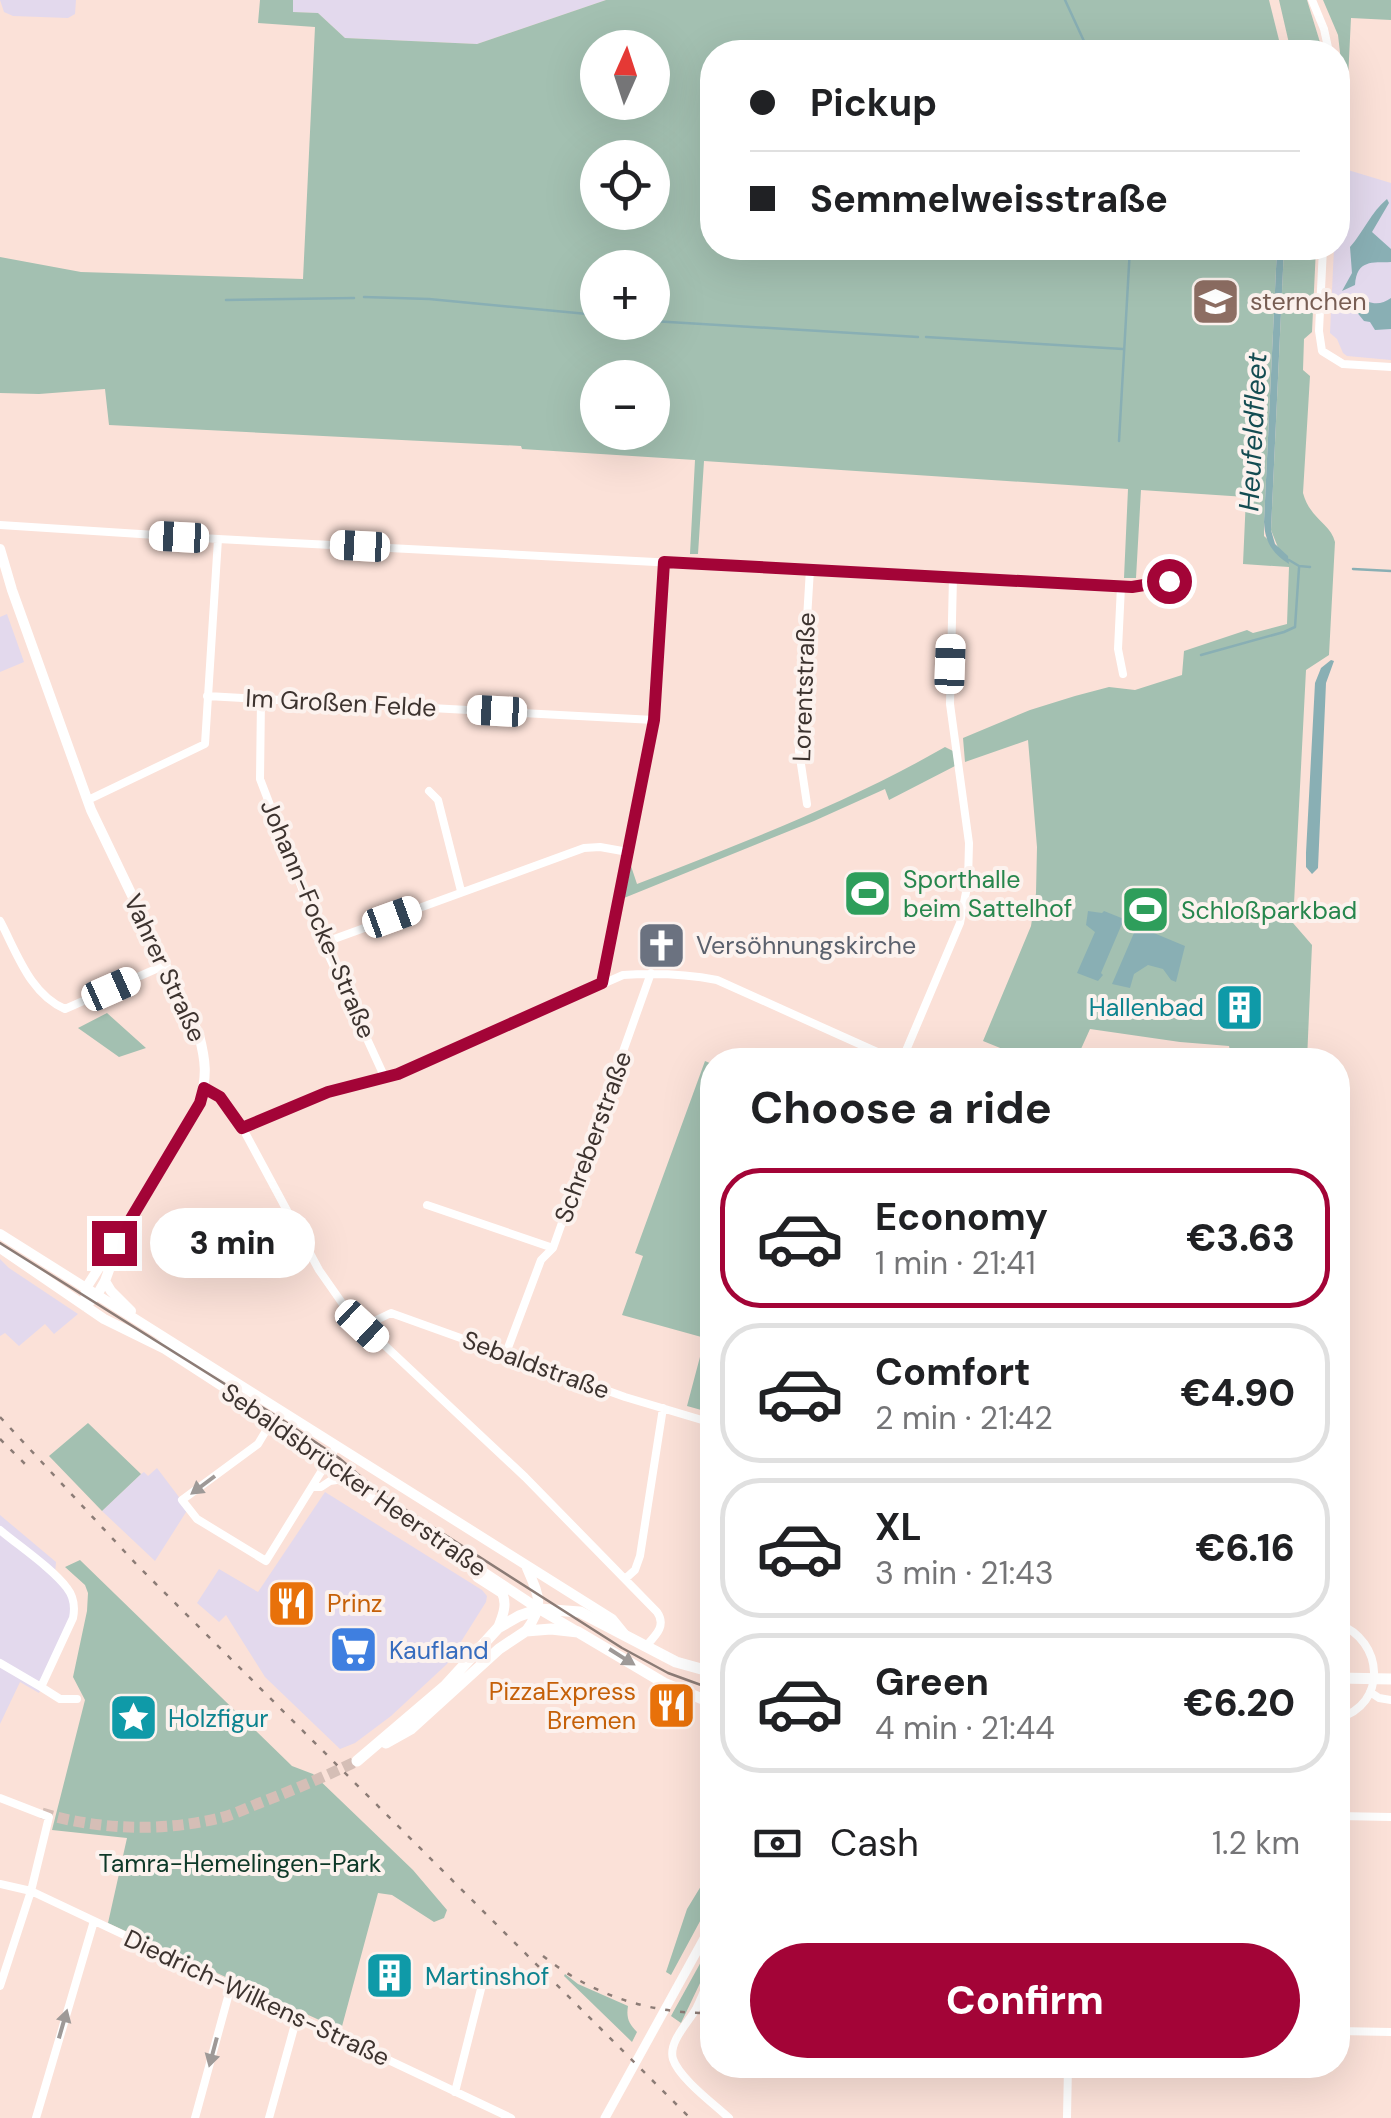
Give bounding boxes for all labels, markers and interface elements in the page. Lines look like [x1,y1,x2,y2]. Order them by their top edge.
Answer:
north arrow [580,30,670,120]
map controls [580,30,670,450]
text: Pickup [810,78,937,128]
button: locate [580,140,670,230]
text: Semmelweisstraße [810,174,1168,224]
button: + [580,250,670,340]
school or university icon: sternchen [1189,275,1241,327]
place label: sternchen [1250,285,1366,318]
water label: Heufeldfleet [1230,352,1276,512]
button: − [580,360,670,450]
car [148,520,210,554]
car [329,529,391,563]
route start [1147,559,1192,604]
street label: Lorentstraße [785,612,823,762]
car [934,633,966,695]
street label: Im Großen Felde [245,682,437,724]
car [466,694,528,728]
street label: Johann-Focke-Straße [253,795,383,1043]
place label: Sporthalle beim Sattelhof [903,863,1072,925]
sports icon: Sporthalle beim Sattelhof [842,867,894,919]
sports icon: Schloßparkbad [1120,884,1172,936]
street label: Vahrer Straße [116,889,214,1047]
car [359,893,425,941]
place label: Schloßparkbad [1181,894,1357,927]
church icon: Versöhnungskirche [635,919,687,971]
place label: Versöhnungskirche [696,929,916,962]
car [77,963,145,1015]
building icon: Hallenbad [1213,981,1265,1033]
place label: Hallenbad [1089,991,1204,1024]
street label: Schreberstraße [547,1047,639,1227]
text: Choose a ride [750,1078,1052,1137]
text: Economy [875,1192,1048,1242]
icon: car [755,1193,845,1283]
callout: 3 min [149,1208,314,1278]
text: €3.63 [1186,1213,1295,1263]
route end [92,1221,137,1266]
text: 3 min [190,1222,275,1264]
text: 1 min · 21:41 [875,1242,1036,1284]
car [330,1295,394,1357]
street label: Sebaldstraße [458,1323,614,1407]
text: Comfort [875,1347,1031,1397]
icon: car [755,1348,845,1438]
text: €4.90 [1180,1368,1295,1418]
street label: Sebaldsbrücker Heerstraße [215,1376,493,1584]
text: 2 min · 21:42 [875,1397,1053,1439]
one-way arrow [190,1474,216,1494]
text: XL [875,1502,922,1552]
icon: car [755,1503,845,1593]
text: €6.16 [1195,1523,1295,1573]
text: 3 min · 21:43 [875,1552,1054,1594]
restaurant icon: Prinz [266,1577,318,1629]
place label: Prinz [327,1587,383,1620]
supermarket icon: Kaufland [328,1624,380,1676]
place label: Kaufland [389,1634,489,1667]
one-way arrow [608,1648,636,1665]
text: Green [875,1657,989,1707]
icon: car [755,1658,845,1748]
place label: PizzaExpress Bremen [489,1675,636,1737]
text: €6.20 [1184,1678,1295,1728]
restaurant icon: PizzaExpress Bremen [645,1679,697,1731]
place icon: Holzfigur [107,1692,159,1744]
place label: Holzfigur [168,1702,268,1735]
text: 4 min · 21:44 [875,1707,1055,1749]
icon: cash [750,1816,805,1871]
text: Cash [830,1818,919,1868]
text: 1.2 km [1212,1822,1300,1864]
park label: Tamra-Hemelingen-Park [99,1847,382,1880]
street label: Diedrich-Wilkens-Straße [119,1922,395,2074]
button: Confirm [750,1943,1300,2058]
building icon: Martinshof [364,1950,416,2002]
place label: Martinshof [425,1960,549,1993]
one-way arrow [56,2009,71,2039]
one-way arrow [205,2037,221,2068]

